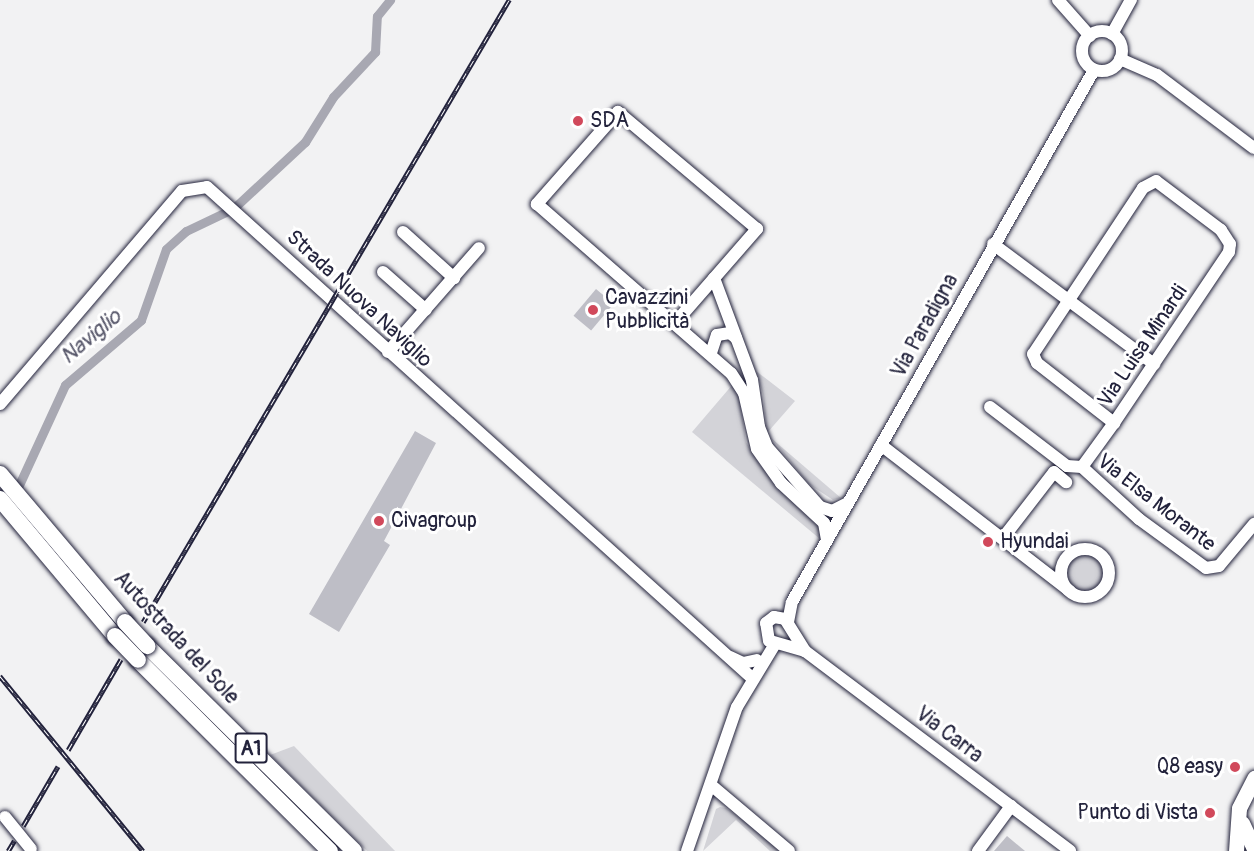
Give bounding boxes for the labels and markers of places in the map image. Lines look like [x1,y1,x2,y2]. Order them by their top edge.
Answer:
place label: SDA [590,108,629,134]
marker: SDA [571,114,585,128]
place label: Cavazzini Pubblicità [605,285,689,335]
marker: Cavazzini Pubblicità [586,303,600,317]
place label: Civagroup [391,508,477,534]
marker: Civagroup [372,514,386,528]
place label: Hyundai [1000,529,1069,555]
marker: Hyundai [981,535,995,549]
place label: Q8 easy [1157,754,1223,780]
marker: Q8 easy [1228,760,1242,774]
place label: Punto di Vista [1077,800,1198,826]
marker: Punto di Vista [1203,806,1217,820]

